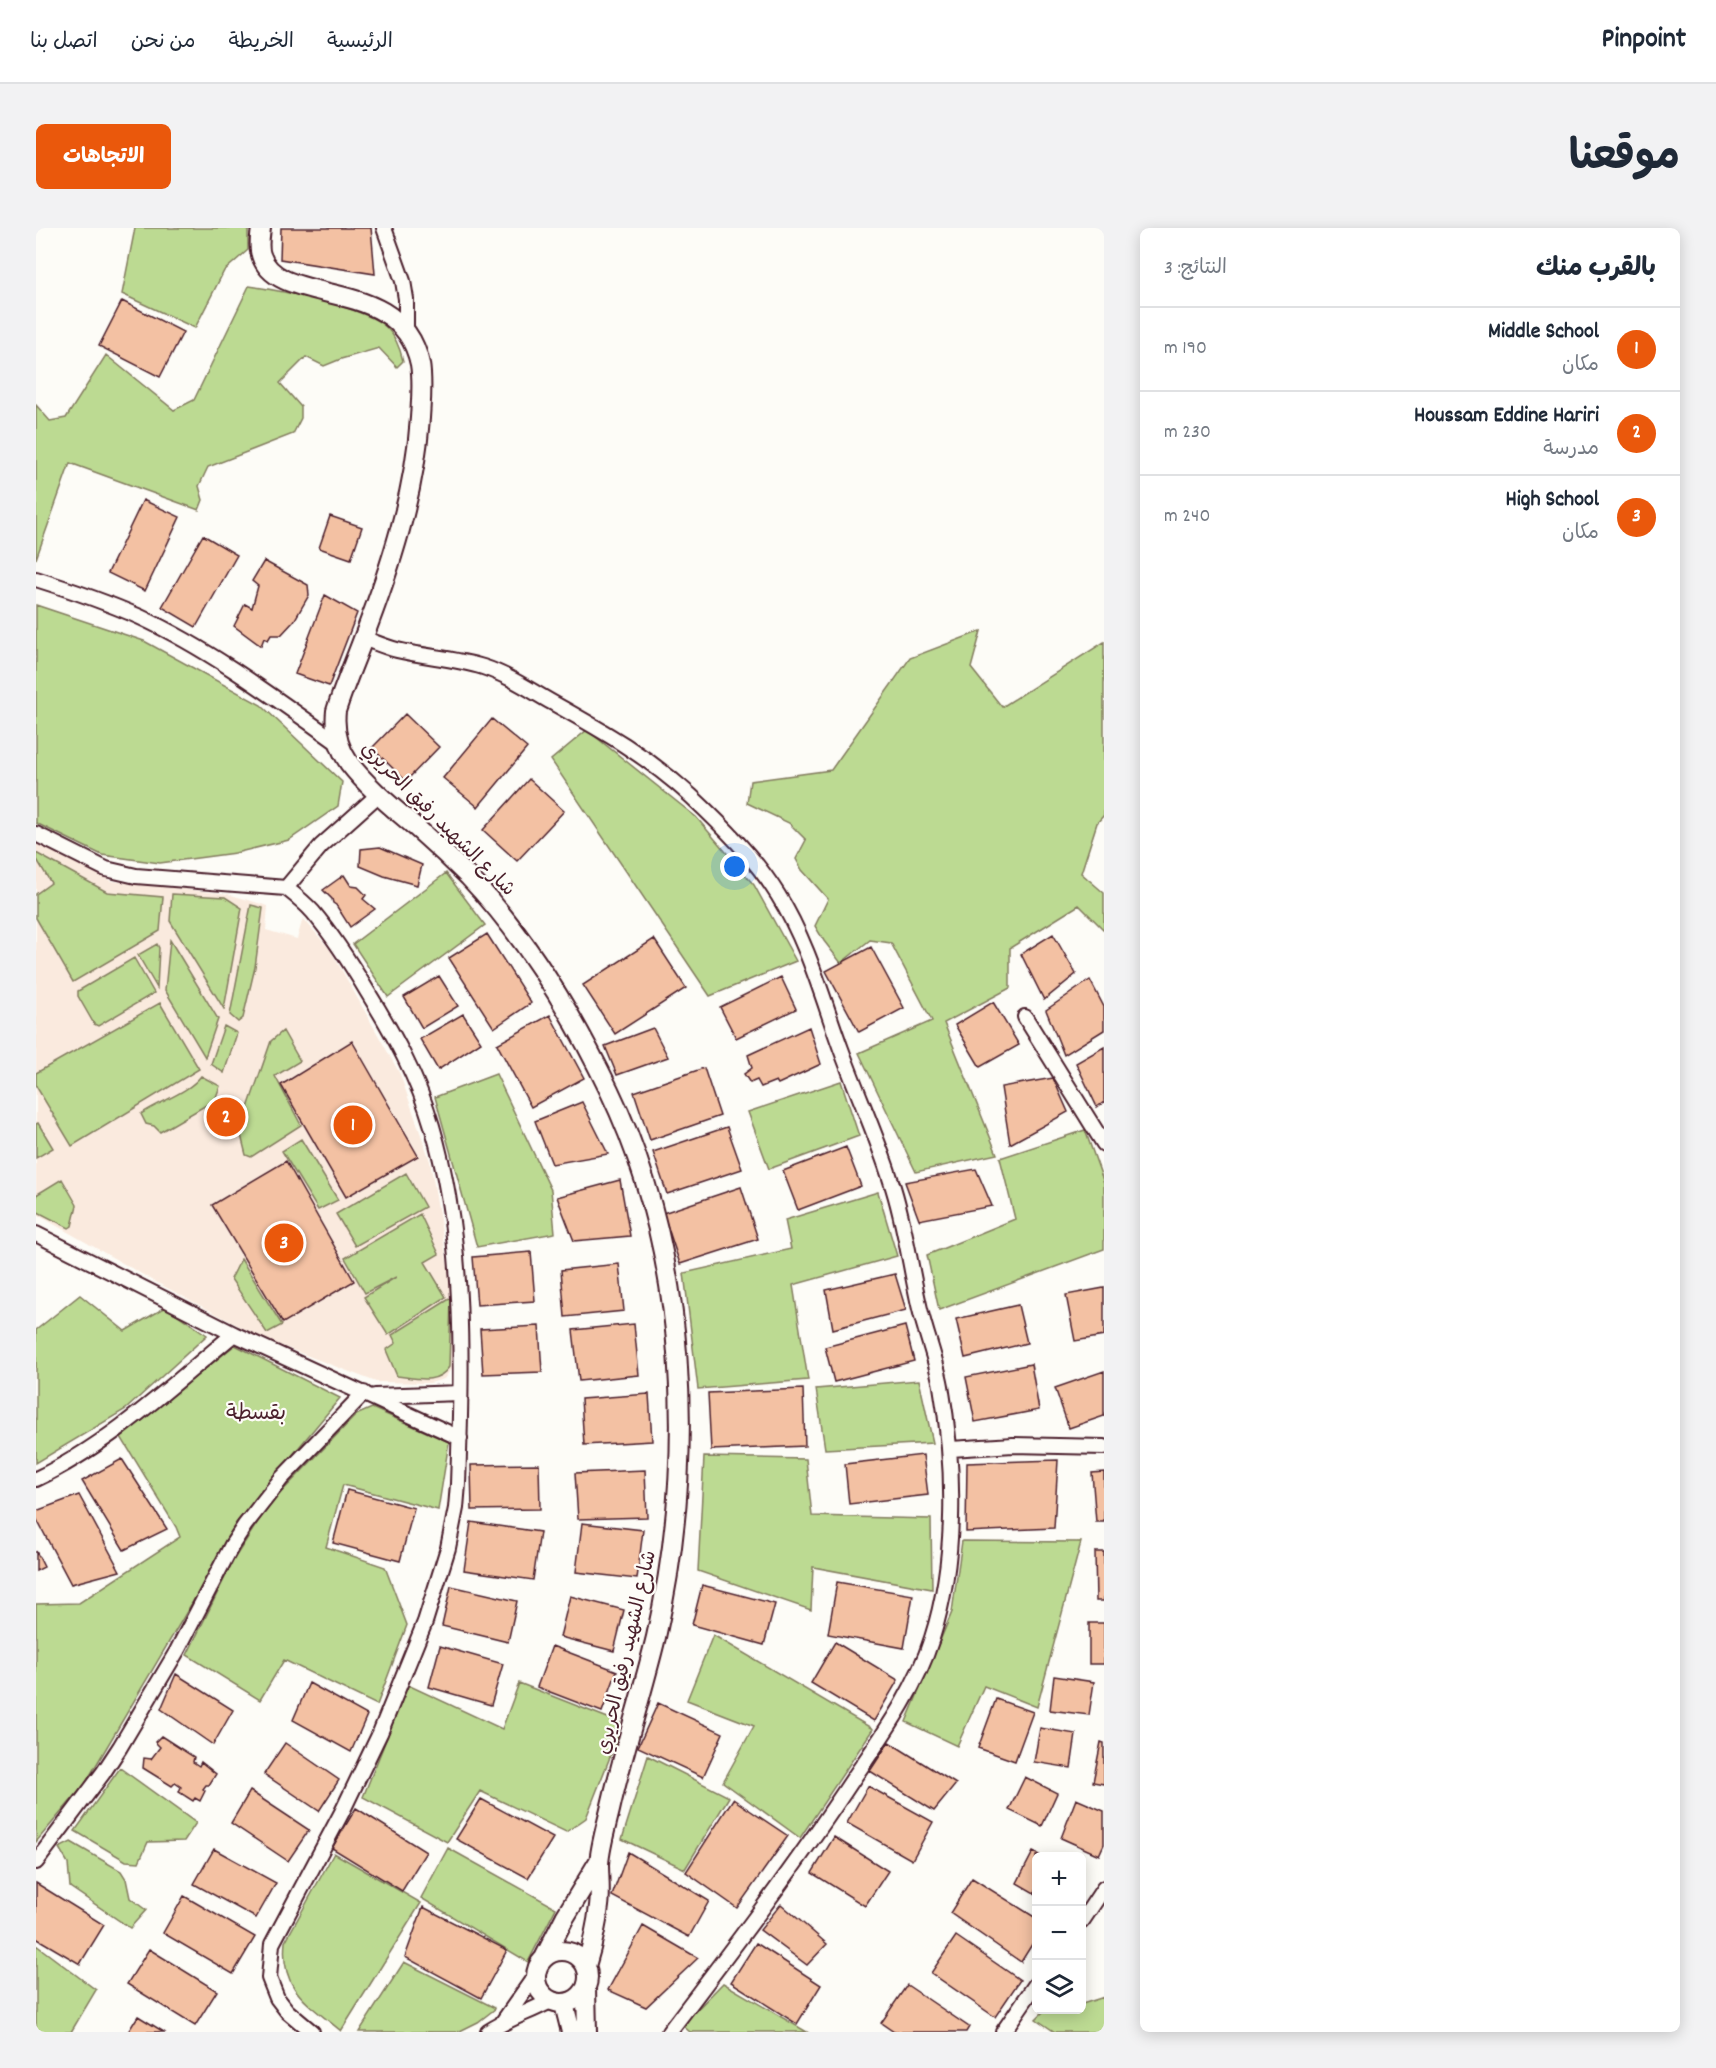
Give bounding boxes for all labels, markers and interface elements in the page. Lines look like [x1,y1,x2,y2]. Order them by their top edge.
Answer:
text: Pinpoint [1601,21,1686,61]
text: اتصل بنا [30,28,98,58]
text: من نحن [131,28,195,58]
text: الخريطة [228,28,294,58]
text: الرئيسية [327,28,393,58]
button: الاتجاهات [36,124,171,189]
text: موقعنا [1569,130,1680,190]
text: بالقرب منك [1536,251,1656,288]
text: النتائج: 3 [1164,255,1227,283]
text: Middle School [1488,317,1599,348]
text: 190 m [1164,335,1207,363]
text: 1 [1634,335,1639,363]
text: مكان [1562,352,1599,380]
text: Houssam Eddine Hariri [1414,401,1599,432]
text: 230 m [1164,419,1211,447]
text: 2 [1632,419,1641,447]
text: مدرسة [1543,436,1599,464]
text: High School [1506,485,1599,516]
text: 240 m [1164,503,1210,531]
text: 3 [1632,503,1641,531]
text: مكان [1562,520,1599,548]
street label: شارع الشهيد رفيق الحريري [353,736,521,904]
your location [720,852,749,881]
pin: 2 [206,1094,246,1140]
pin: 1 [334,1102,372,1148]
pin: 3 [264,1220,304,1266]
district label: بقسطة [226,1399,286,1430]
street label: شارع الشهيد رفيق الحريري [591,1548,665,1758]
map controls [1032,1852,1086,2014]
button: + [1032,1852,1086,1906]
button: − [1032,1906,1086,1960]
button: layers [1032,1960,1086,2014]

